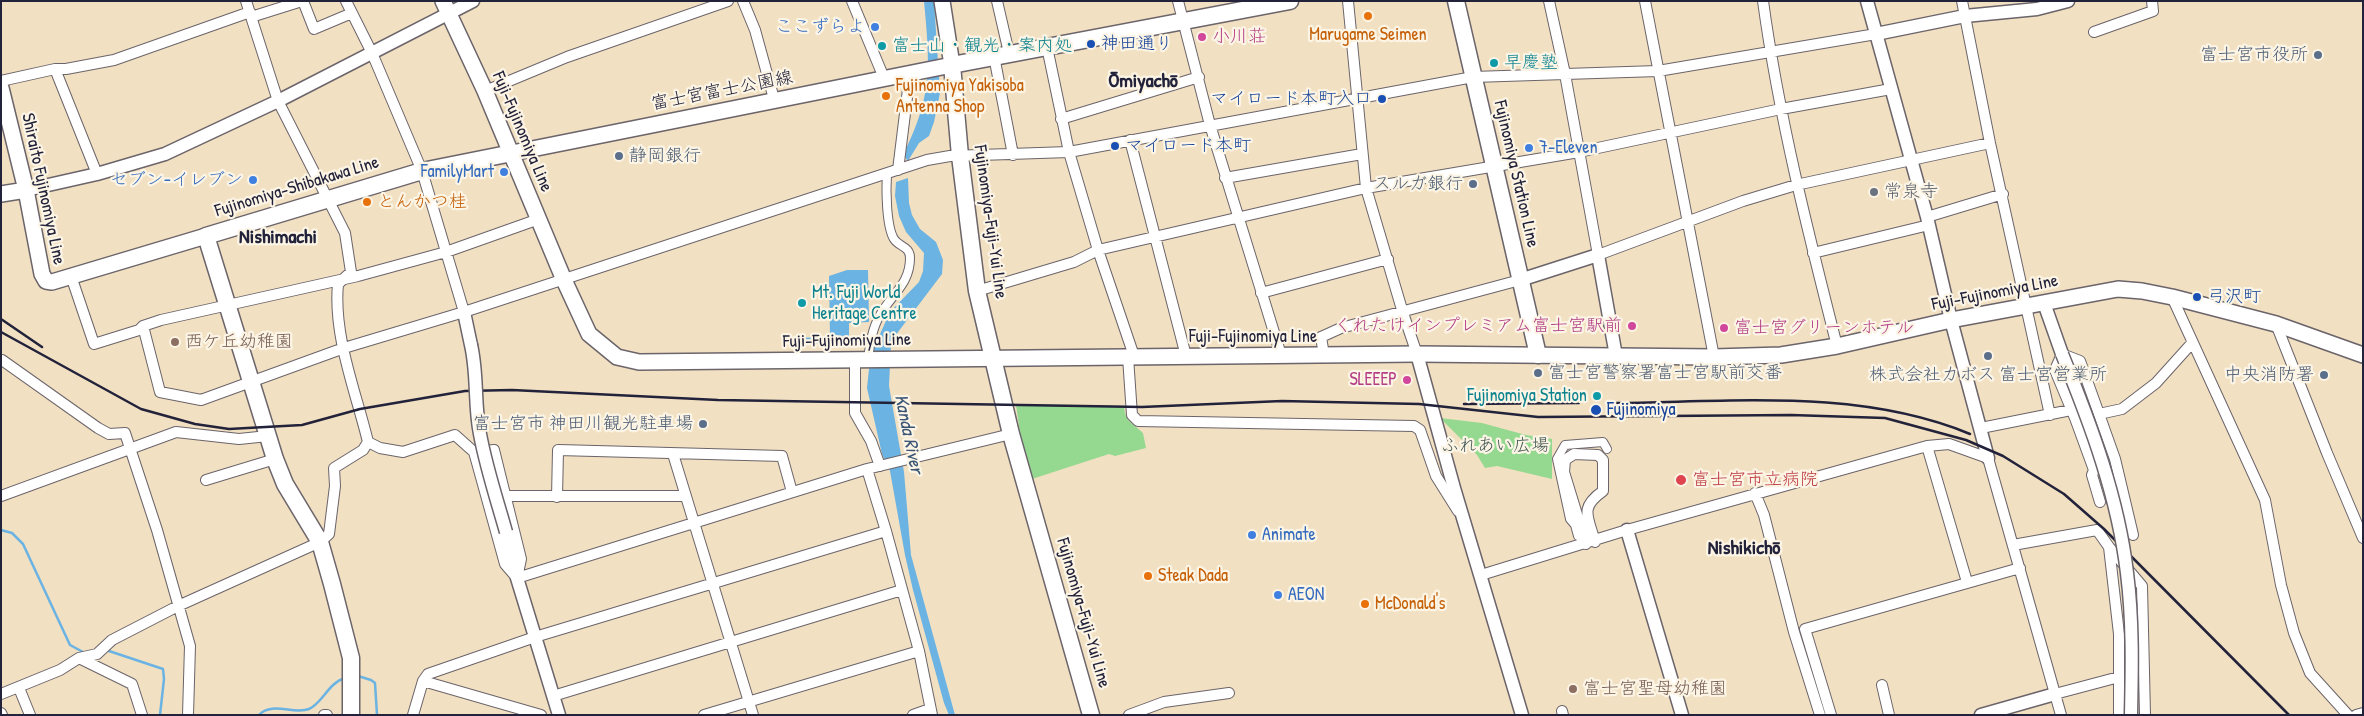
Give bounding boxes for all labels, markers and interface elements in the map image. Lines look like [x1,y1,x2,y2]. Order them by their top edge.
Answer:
marker: Marugame Seimen [1362,10,1374,22]
place label: ここずらよ [775,16,865,38]
marker: ここずらよ [869,21,881,33]
place label: Marugame Seimen [1309,24,1427,46]
place label: 小川荘 [1212,26,1266,48]
marker: 小川荘 [1196,31,1208,43]
place label: 神田通り [1101,33,1173,55]
place label: 富士山・観光・案内処 [892,35,1072,57]
marker: 神田通り [1085,38,1097,50]
marker: 富士山・観光・案内処 [876,40,888,52]
place label: 富士宮市役所 [2200,44,2308,66]
marker: 富士宮市役所 [2312,49,2324,61]
place label: 早慶塾 [1504,52,1558,74]
marker: 早慶塾 [1488,57,1500,69]
street label: 富士宮富士公園線 [649,67,795,115]
street label: Fuji-Fujinomiya Line [487,69,557,195]
district label: Ōmiyachō [1108,70,1178,94]
place label: Fujinomiya Yakisoba Antenna Shop [896,75,1024,118]
place label: マイロード本町入口 [1210,88,1372,110]
marker: Fujinomiya Yakisoba Antenna Shop [880,90,892,102]
marker: マイロード本町入口 [1376,93,1388,105]
street label: Fujinomiya Station Line [1489,99,1543,249]
street label: Shiraito Fujinomiya Line [16,111,70,267]
place label: マイロード本町 [1125,135,1251,157]
place label: 7-Eleven [1539,137,1598,159]
marker: マイロード本町 [1109,140,1121,152]
marker: 7-Eleven [1523,142,1535,154]
street label: Fujinomiya-Fuji-Yui Line [969,144,1011,300]
place label: 静岡銀行 [629,145,701,167]
marker: 静岡銀行 [613,150,625,162]
street label: Fujinomiya-Shibakawa Line [212,152,382,222]
place label: FamilyMart [421,161,494,183]
marker: FamilyMart [498,166,510,178]
place label: セブン-イレブン [110,169,243,191]
place label: スルガ銀行 [1373,173,1463,195]
marker: セブン-イレブン [247,174,259,186]
marker: スルガ銀行 [1467,178,1479,190]
place label: 常泉寺 [1884,181,1938,203]
marker: 常泉寺 [1868,186,1880,198]
place label: とんかつ桂 [377,191,467,213]
marker: とんかつ桂 [361,196,373,208]
district label: Nishimachi [239,226,317,250]
street label: Fuji-Fujinomiya Line [1930,270,2060,316]
place label: Mt. Fuji World Heritage Centre [812,282,917,324]
place label: 弓沢町 [2207,286,2261,308]
marker: 弓沢町 [2191,291,2203,303]
marker: Mt. Fuji World Heritage Centre [796,297,808,309]
place label: くれたけインプレミアム富士宮駅前 [1334,315,1622,337]
place label: 富士宮グリーンホテル [1734,317,1914,339]
marker: くれたけインプレミアム富士宮駅前 [1626,320,1638,332]
marker: 富士宮グリーンホテル [1718,322,1730,334]
street label: Fuji-Fujinomiya Line [1189,326,1317,348]
street label: Fuji-Fujinomiya Line [783,329,911,353]
place label: 西ケ丘幼稚園 [185,331,293,353]
marker: 西ケ丘幼稚園 [169,336,181,348]
marker: 株式会社カボス 富士宮営業所 [1982,350,1994,362]
place label: 富士宮警察署富士宮駅前交番 [1548,362,1782,384]
place label: 株式会社カボス 富士宮営業所 [1869,364,2107,386]
place label: 中央消防署 [2224,364,2314,386]
marker: 富士宮警察署富士宮駅前交番 [1532,367,1544,379]
place label: SLEEEP [1350,369,1397,391]
marker: 中央消防署 [2318,369,2330,381]
marker: SLEEEP [1401,374,1413,386]
place label: Fujinomiya Station [1467,385,1587,407]
marker: Fujinomiya Station [1591,390,1603,402]
water label: Kanda River [888,392,928,476]
place label: Fujinomiya [1607,399,1676,421]
marker: Fujinomiya [1589,403,1603,417]
place label: 富士宮市 神田川観光駐車場 [473,413,693,435]
marker: 富士宮市 神田川観光駐車場 [697,418,709,430]
park label: ふれあい広場 [1441,435,1549,457]
place label: 富士宮市立病院 [1692,469,1818,491]
marker: 富士宮市立病院 [1674,473,1688,487]
place label: Animate [1262,524,1316,546]
marker: Animate [1246,529,1258,541]
street label: Fujinomiya-Fuji-Yui Line [1051,536,1115,690]
district label: Nishikichō [1708,537,1780,561]
place label: Steak Dada [1158,565,1228,587]
marker: Steak Dada [1142,570,1154,582]
place label: AEON [1288,584,1324,606]
marker: AEON [1272,589,1284,601]
place label: McDonald's [1375,593,1445,615]
marker: McDonald's [1359,598,1371,610]
place label: 富士宮聖母幼稚園 [1583,678,1727,700]
marker: 富士宮聖母幼稚園 [1567,683,1579,695]

